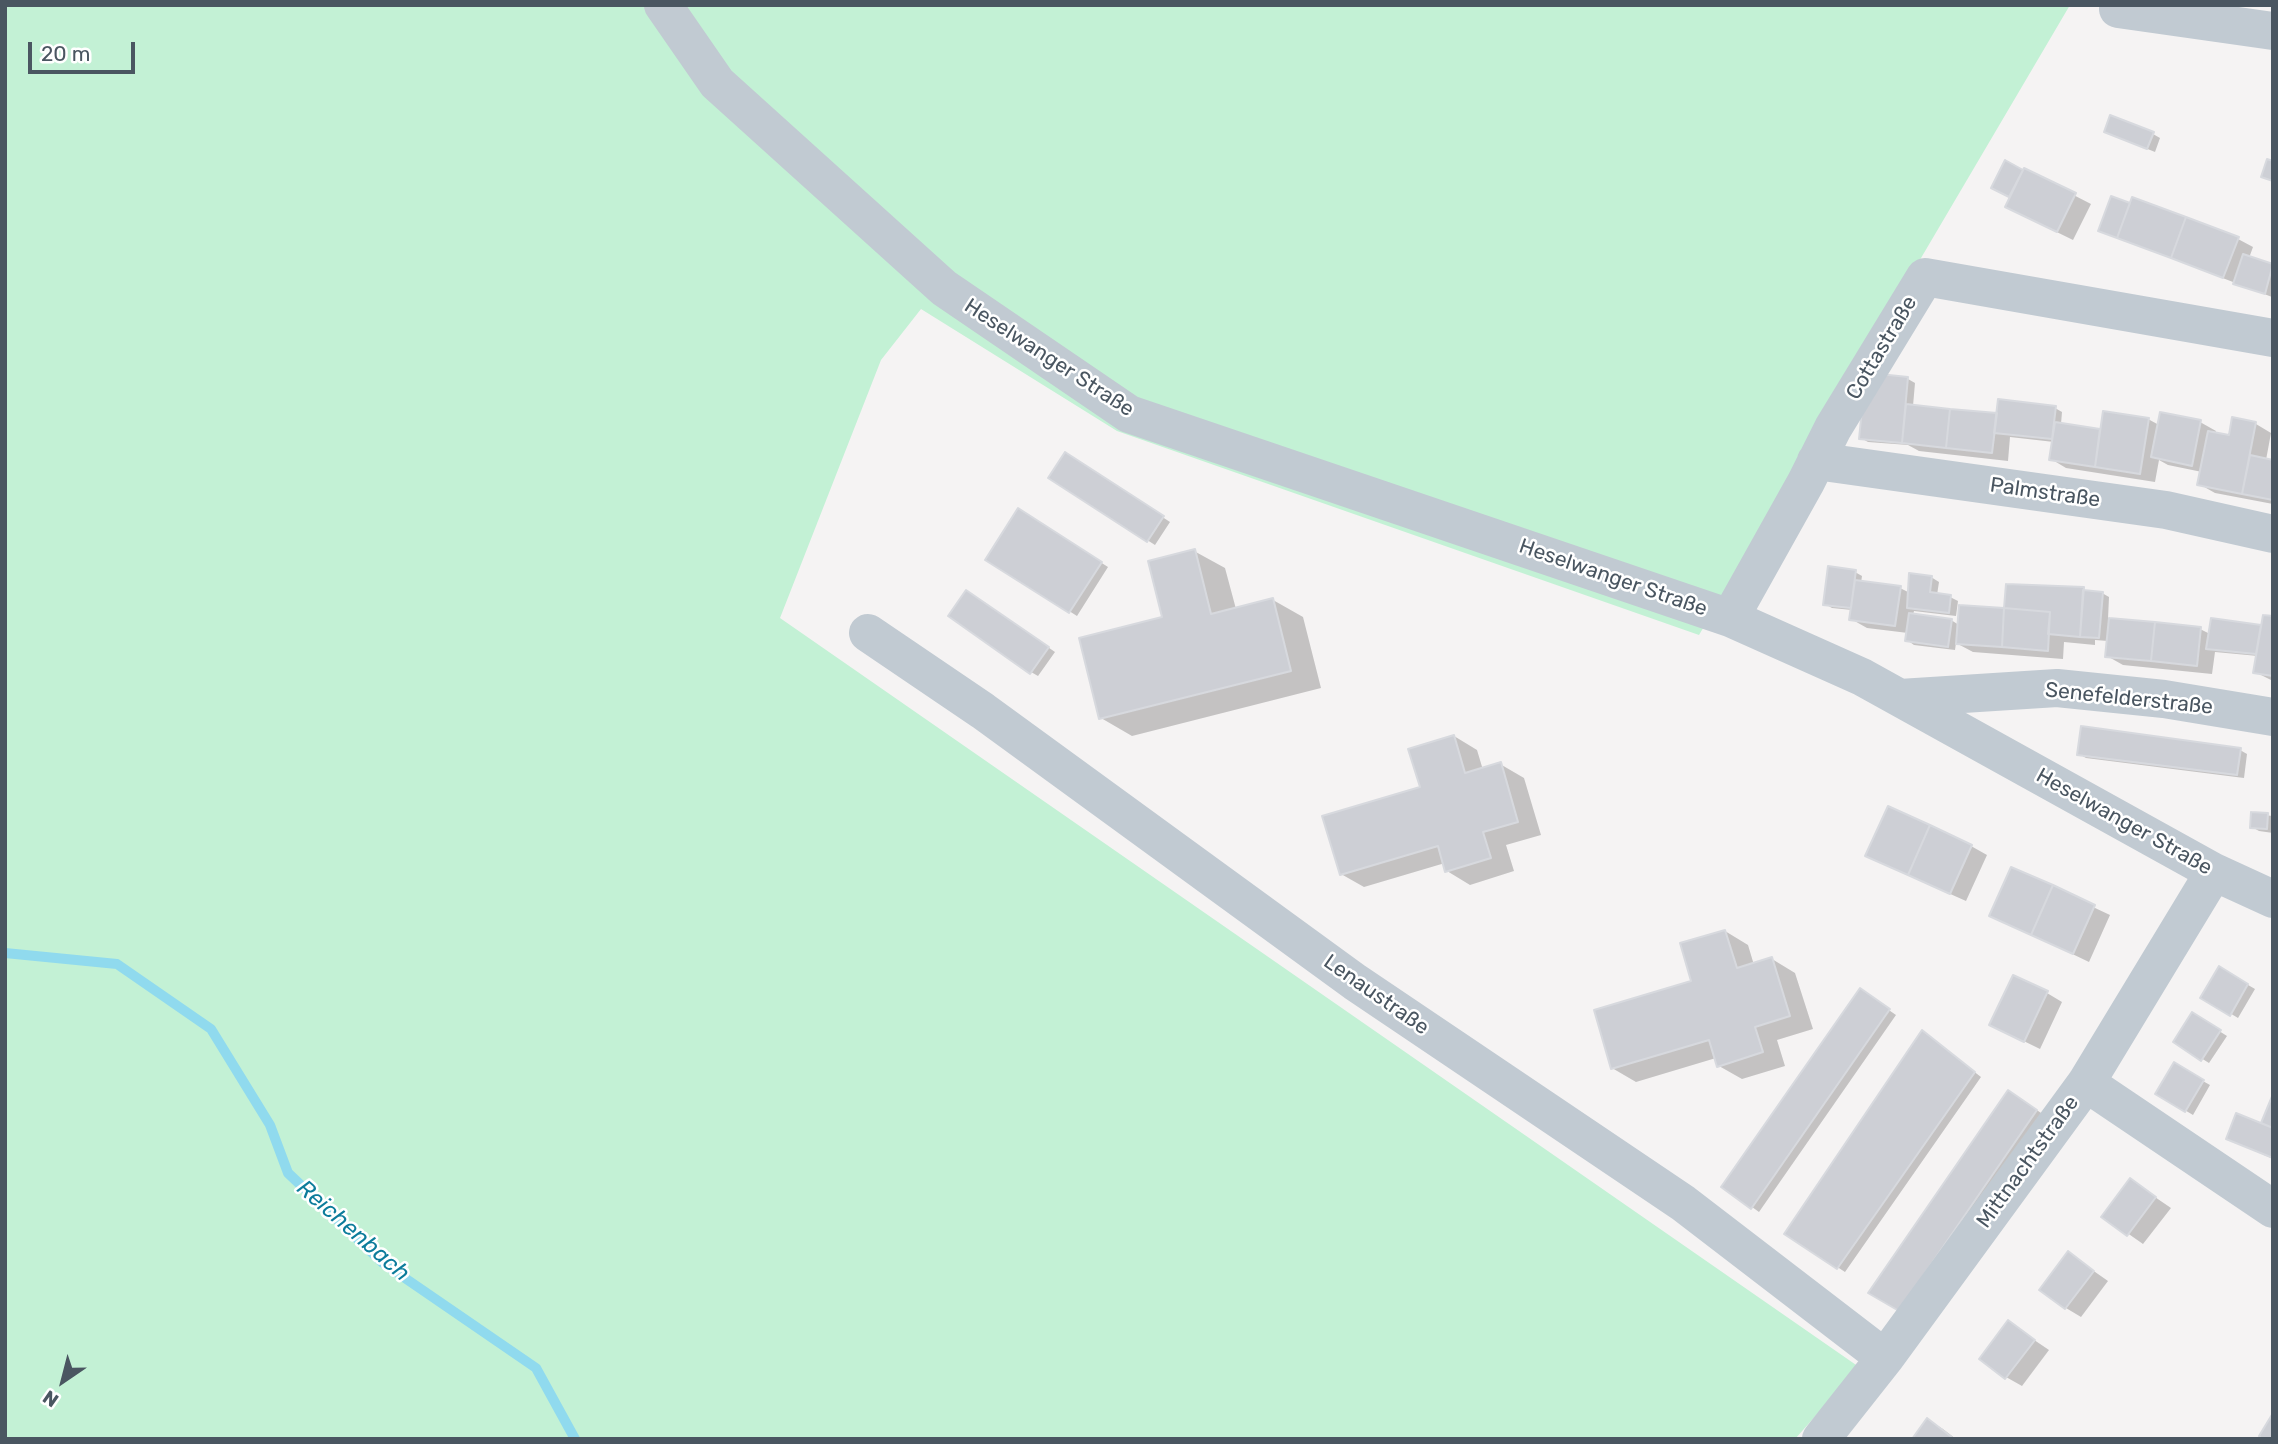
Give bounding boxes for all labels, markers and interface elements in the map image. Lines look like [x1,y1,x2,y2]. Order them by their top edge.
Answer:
scale bar [32,28,138,72]
text: 20 m [41,41,90,66]
street label: Cottastraße [1841,292,1923,404]
street label: Heselwanger Straße [959,294,1139,422]
street label: Palmstraße [1988,473,2102,513]
street label: Heselwanger Straße [1516,534,1710,622]
street label: Senefelderstraße [2044,678,2214,720]
street label: Heselwanger Straße [2032,763,2216,881]
street label: Lenaustraße [1318,949,1434,1041]
street label: Mittnachtstraße [1972,1091,2084,1233]
water label: Reichenbach [291,1174,415,1288]
north arrow [28,1346,98,1416]
text: N [38,1385,63,1412]

